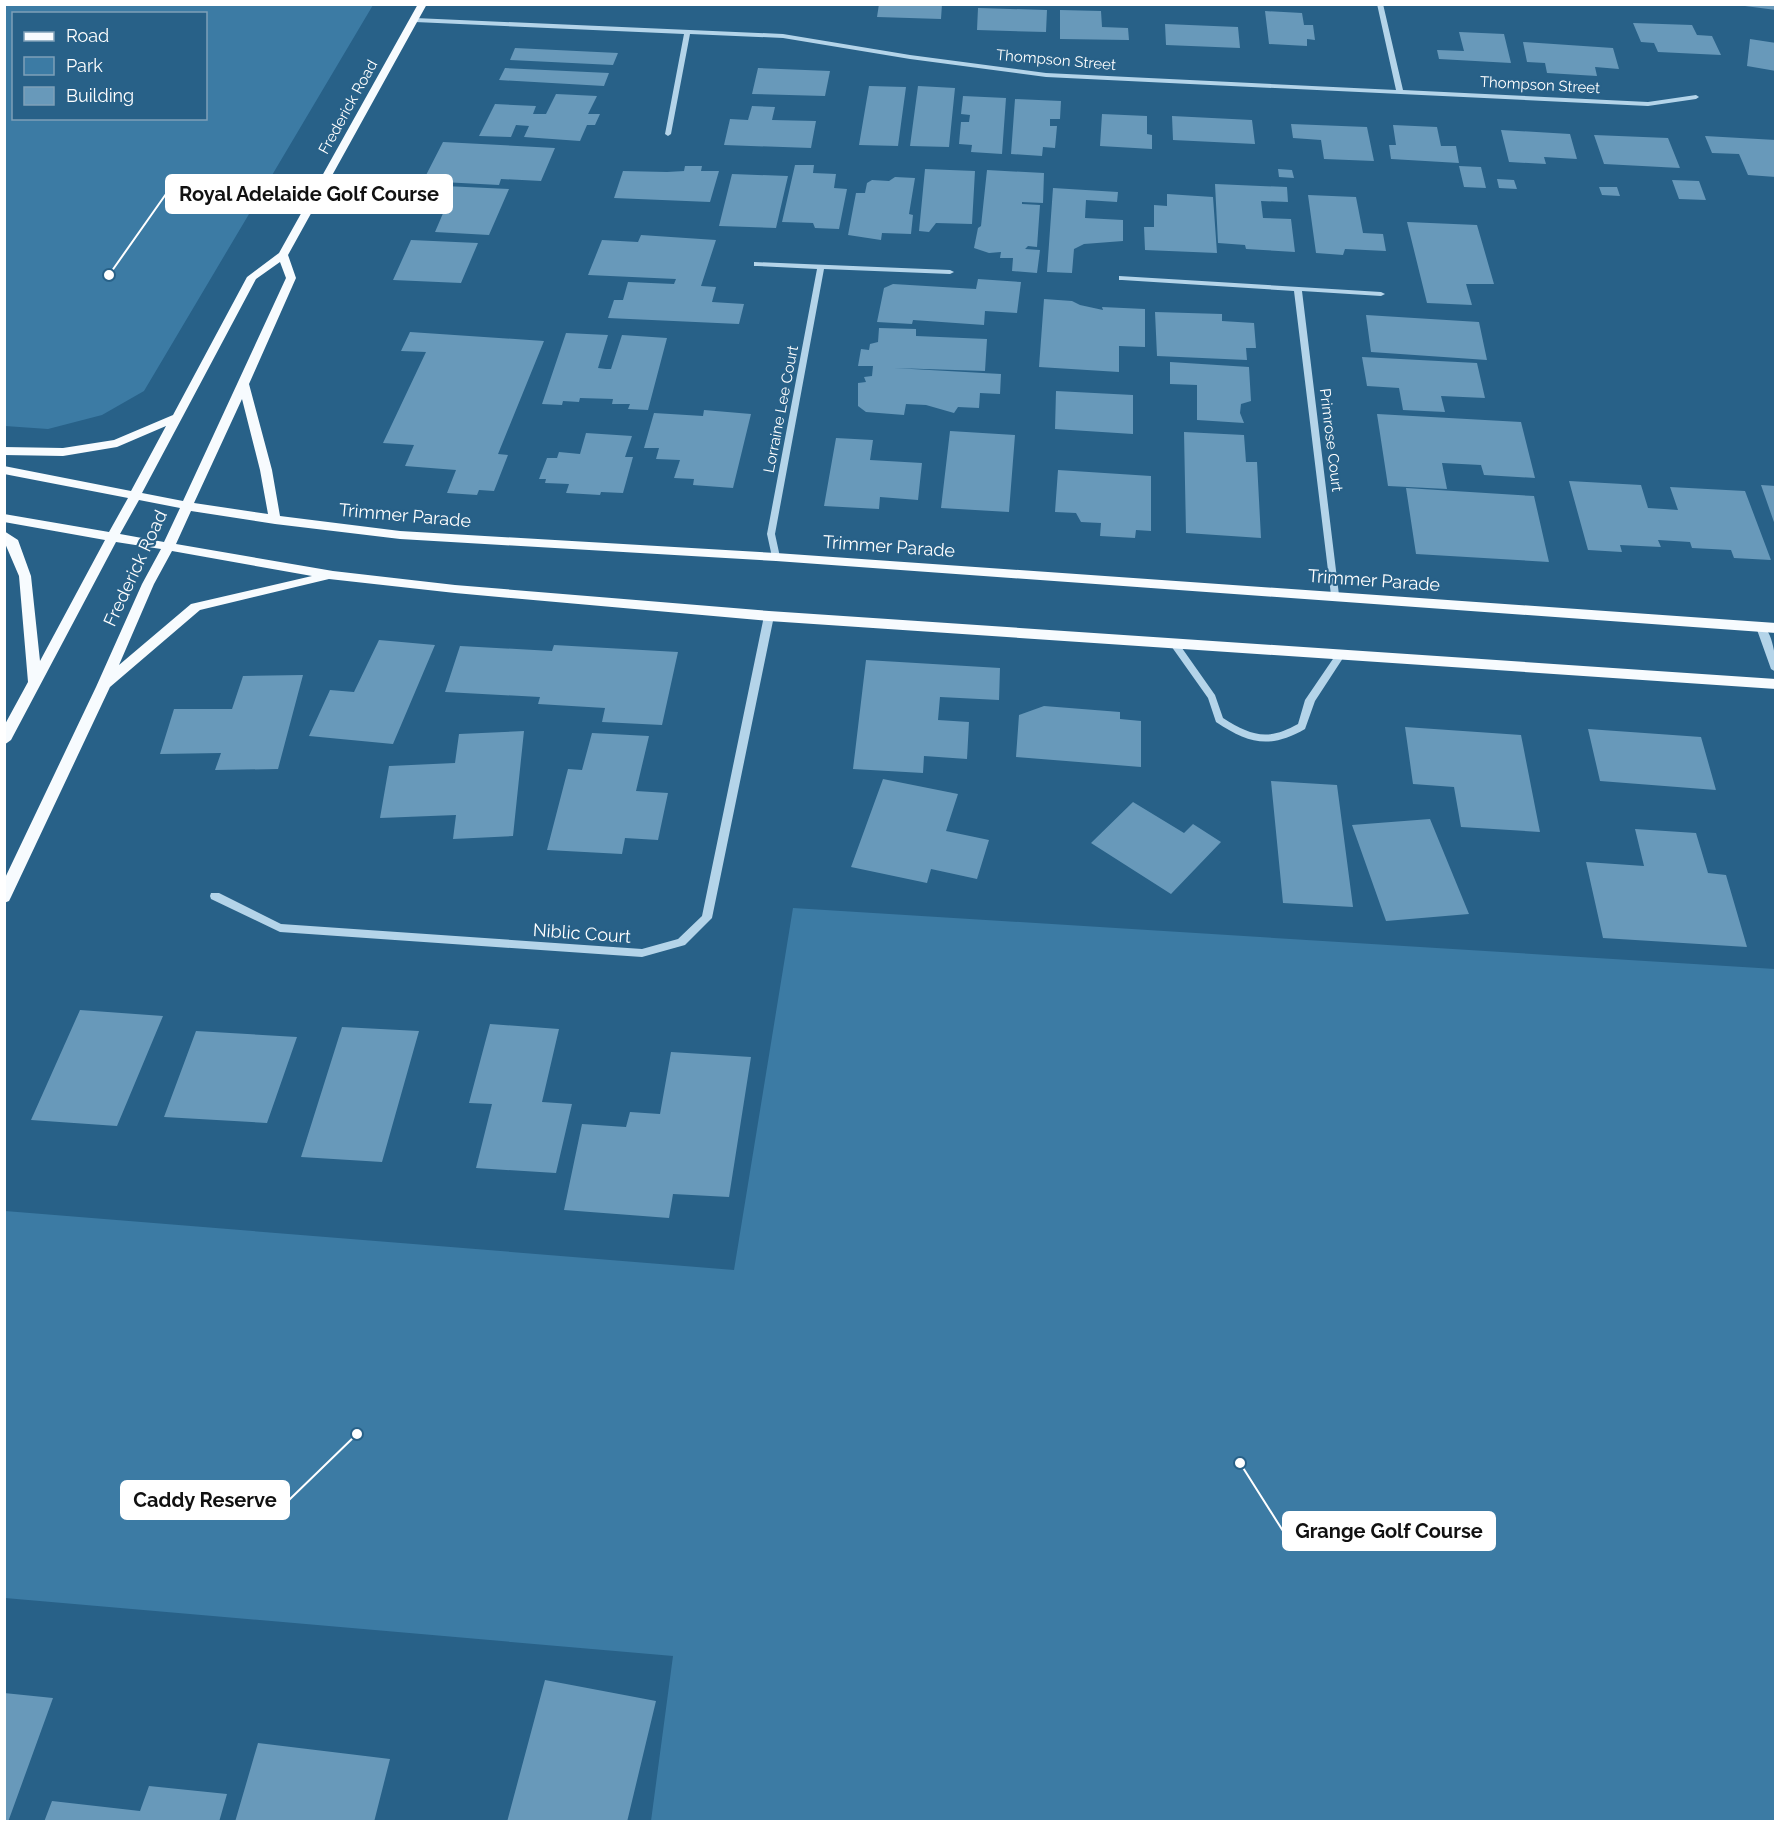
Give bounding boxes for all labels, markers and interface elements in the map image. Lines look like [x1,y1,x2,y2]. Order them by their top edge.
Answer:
legend [12,12,207,120]
text: Road [66,25,109,46]
street label: Thompson Street [995,46,1117,74]
text: Park [66,55,103,76]
street label: Frederick Road [315,57,381,157]
street label: Thompson Street [1480,73,1600,97]
text: Building [66,85,134,106]
callout: Royal Adelaide Golf Course [166,175,452,213]
text: Royal Adelaide Golf Course [179,182,439,206]
street label: Lorraine Lee Court [760,344,802,474]
street label: Primrose Court [1316,387,1346,493]
street label: Trimmer Parade [338,499,472,531]
street label: Frederick Road [99,507,171,629]
street label: Trimmer Parade [822,531,956,561]
street label: Trimmer Parade [1307,565,1441,595]
street label: Niblic Court [532,919,632,947]
callout: Caddy Reserve [121,1481,289,1519]
text: Caddy Reserve [133,1488,277,1512]
callout: Grange Golf Course [1283,1512,1495,1550]
text: Grange Golf Course [1295,1519,1483,1543]

